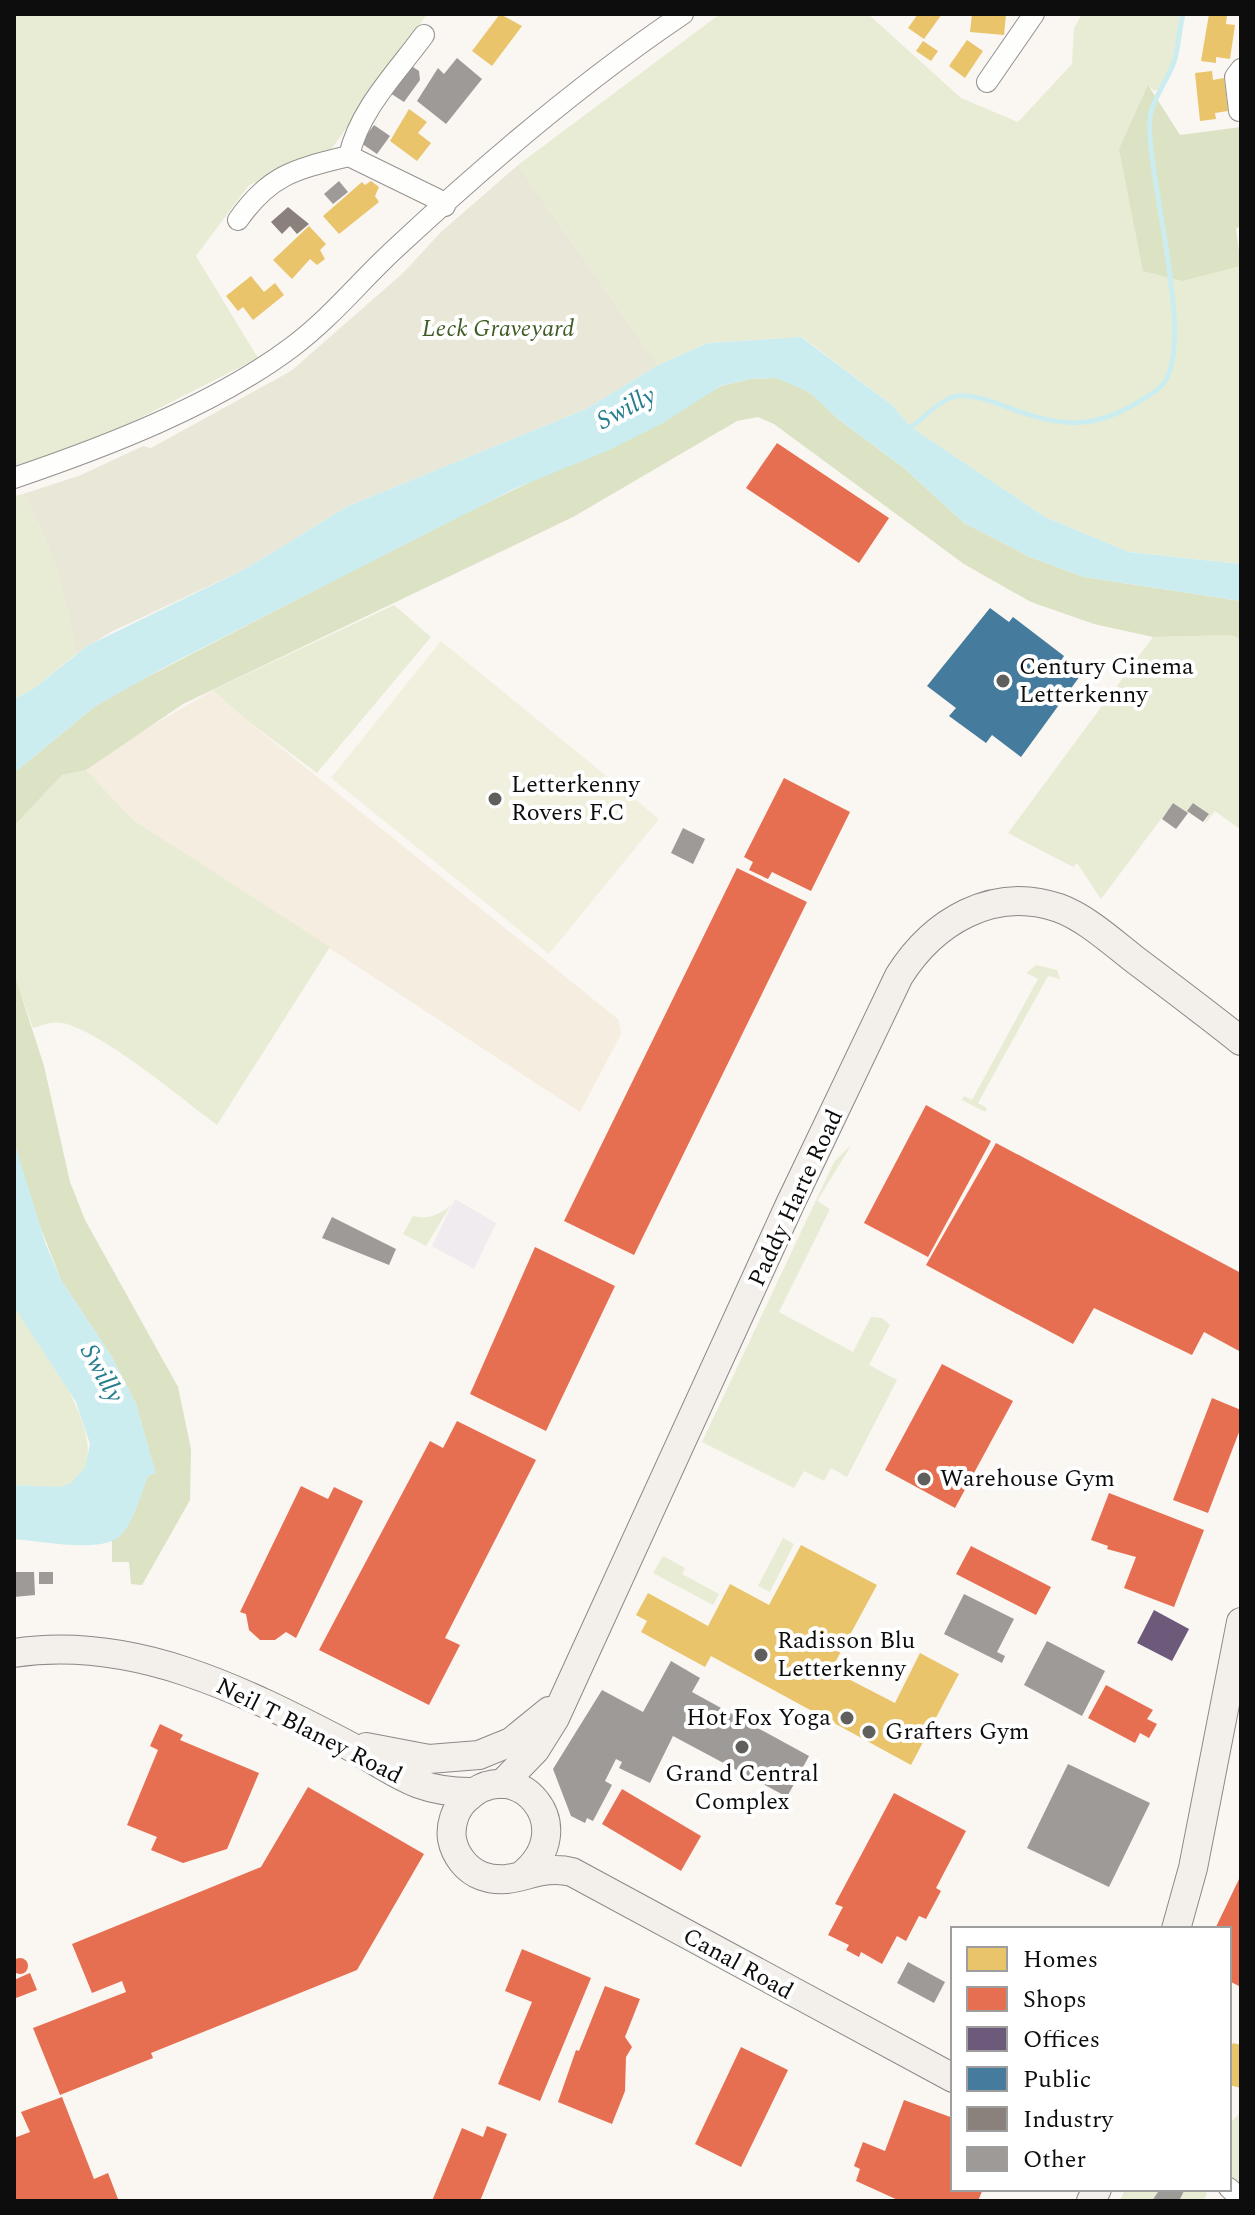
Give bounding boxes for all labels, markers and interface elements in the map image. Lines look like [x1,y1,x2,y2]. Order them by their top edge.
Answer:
park label: Leck Graveyard [422,311,574,347]
water label: Swilly [589,376,663,440]
place label: Century Cinema Letterkenny [1019,649,1194,713]
marker: Century Cinema Letterkenny [994,672,1012,690]
place label: Letterkenny Rovers F.C [511,767,641,831]
marker: Letterkenny Rovers F.C [486,790,504,808]
street label: Paddy Harte Road [739,1103,853,1293]
water label: Swilly [69,1336,135,1410]
place label: Warehouse Gym [940,1461,1115,1497]
marker: Warehouse Gym [915,1470,933,1488]
place label: Radisson Blu Letterkenny [777,1623,915,1687]
marker: Radisson Blu Letterkenny [752,1646,770,1664]
street label: Neil T Blaney Road [209,1668,409,1794]
place label: Hot Fox Yoga [686,1700,831,1736]
marker: Hot Fox Yoga [838,1709,856,1727]
place label: Grafters Gym [885,1714,1030,1750]
marker: Grafters Gym [860,1723,878,1741]
marker: Grand Central Complex [733,1738,751,1756]
place label: Grand Central Complex [665,1756,819,1820]
street label: Canal Road [676,1919,800,2009]
legend [951,1927,1231,2191]
text: Homes [1023,1942,1098,1978]
text: Shops [1023,1982,1087,2018]
text: Offices [1023,2022,1100,2058]
text: Public [1023,2062,1091,2098]
text: Industry [1023,2102,1115,2138]
text: Other [1023,2142,1086,2178]

